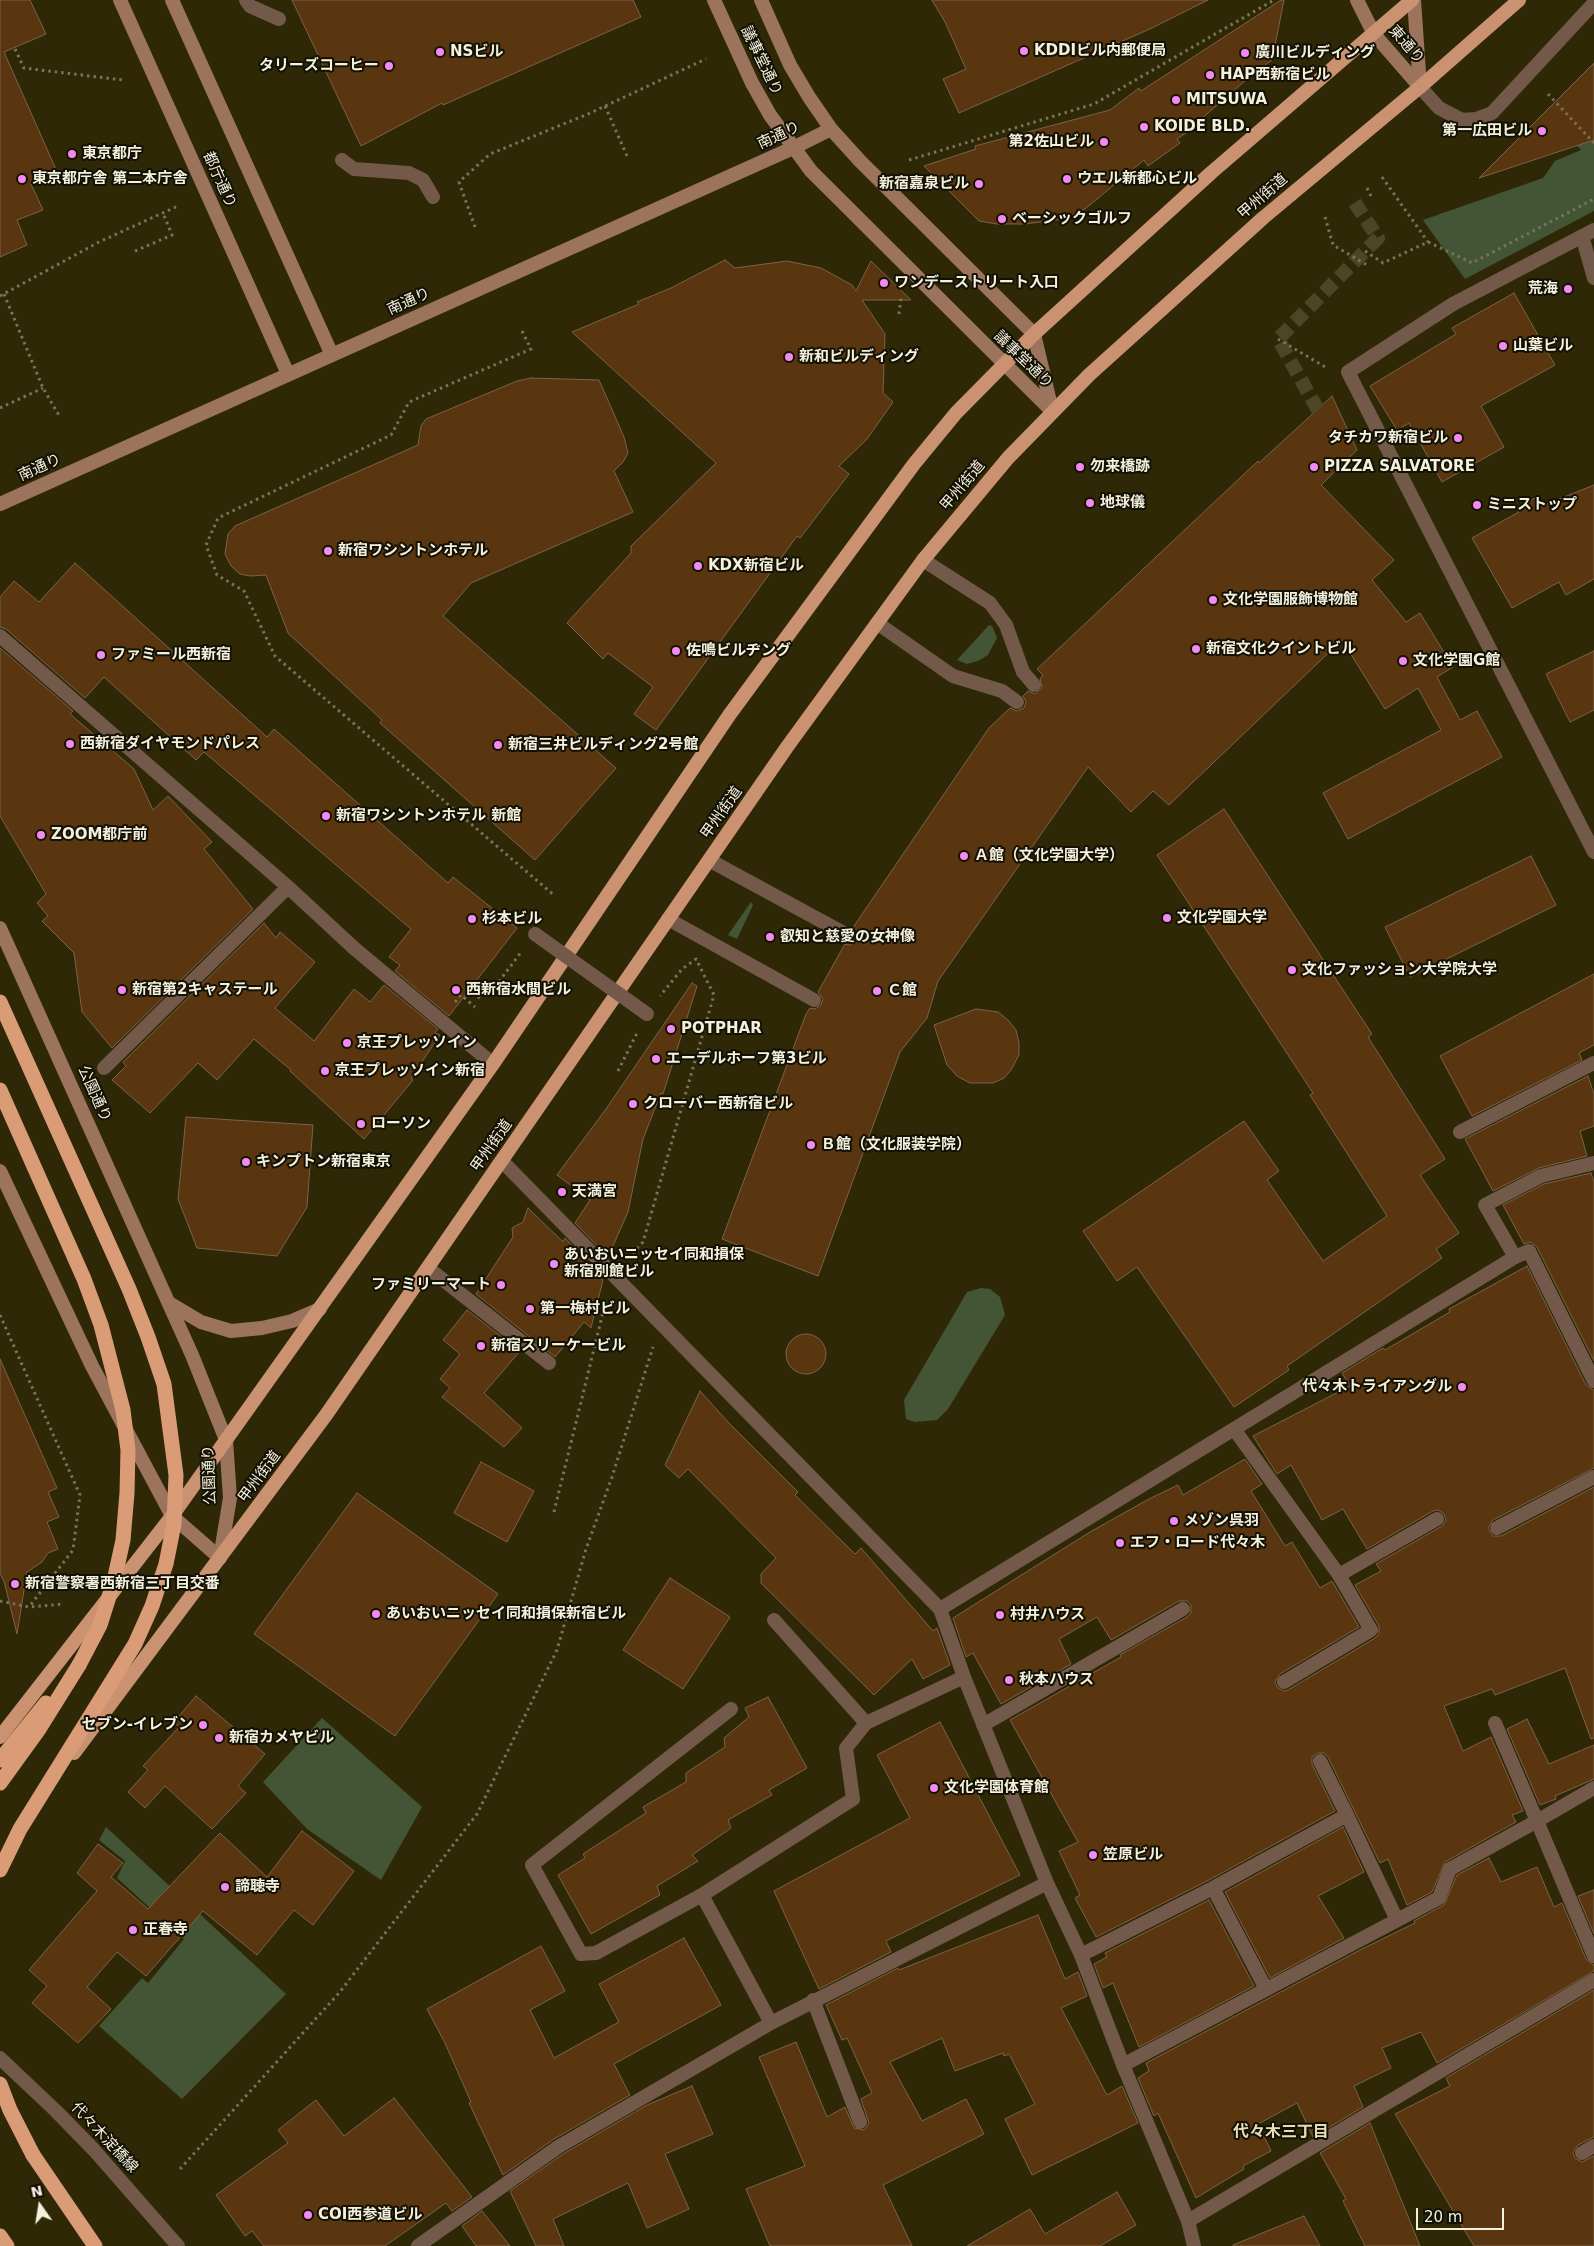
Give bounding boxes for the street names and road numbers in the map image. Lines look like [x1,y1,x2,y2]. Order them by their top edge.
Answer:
street label: 東通り [1384,22,1428,68]
street label: 議事堂通り [736,23,786,99]
street label: 南通り [755,118,803,154]
street label: 都庁通り [199,149,239,211]
street label: 甲州街道 [1234,171,1292,223]
street label: 南通り [385,285,433,319]
street label: 議事堂通り [990,327,1056,393]
street label: 南通り [16,451,64,485]
street label: 甲州街道 [937,457,989,515]
street label: 甲州街道 [697,783,747,843]
street label: 公園通り [74,1063,114,1125]
street label: 甲州街道 [467,1116,517,1176]
street label: 公園通り [200,1445,220,1505]
street label: 甲州街道 [235,1447,285,1507]
street label: 代々木淀橋線 [67,2099,141,2177]

